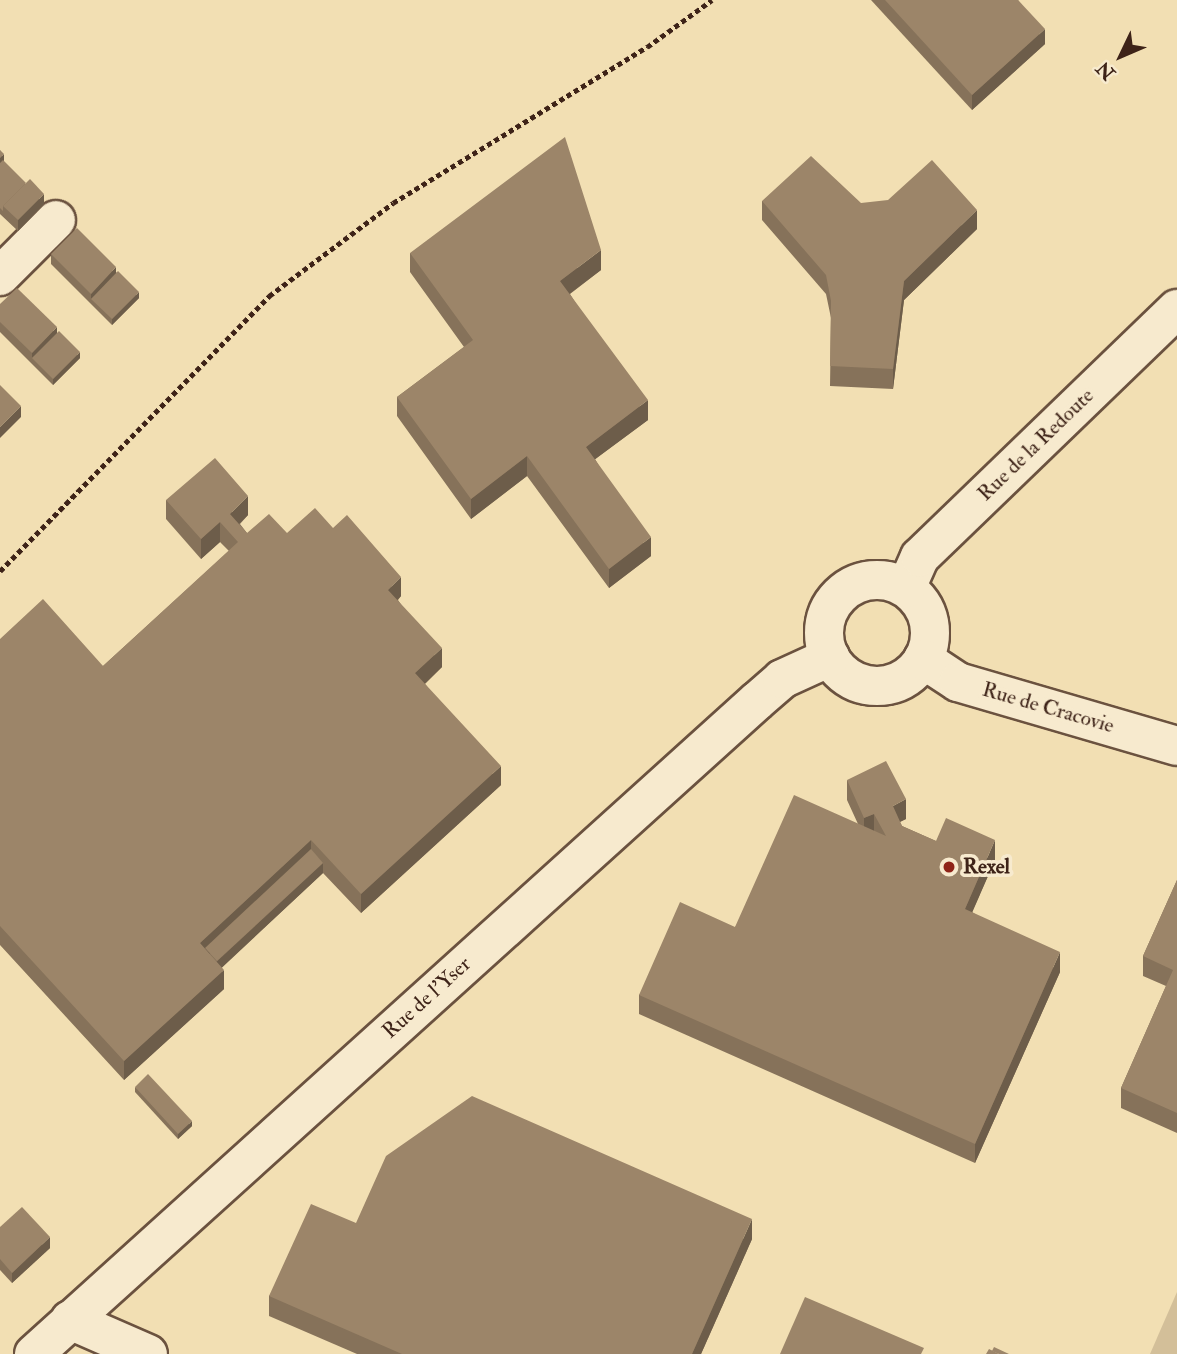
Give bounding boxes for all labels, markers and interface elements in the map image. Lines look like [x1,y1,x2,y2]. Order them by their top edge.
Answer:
north arrow [1086,21,1156,91]
text: N [1091,56,1120,85]
street label: Rue de la Redoute [973,383,1099,507]
street label: Rue de Cracovie [979,677,1117,739]
place label: Rexel [963,854,1010,880]
marker: Rexel [941,859,957,875]
street label: Rue de l'Yser [378,952,476,1044]

